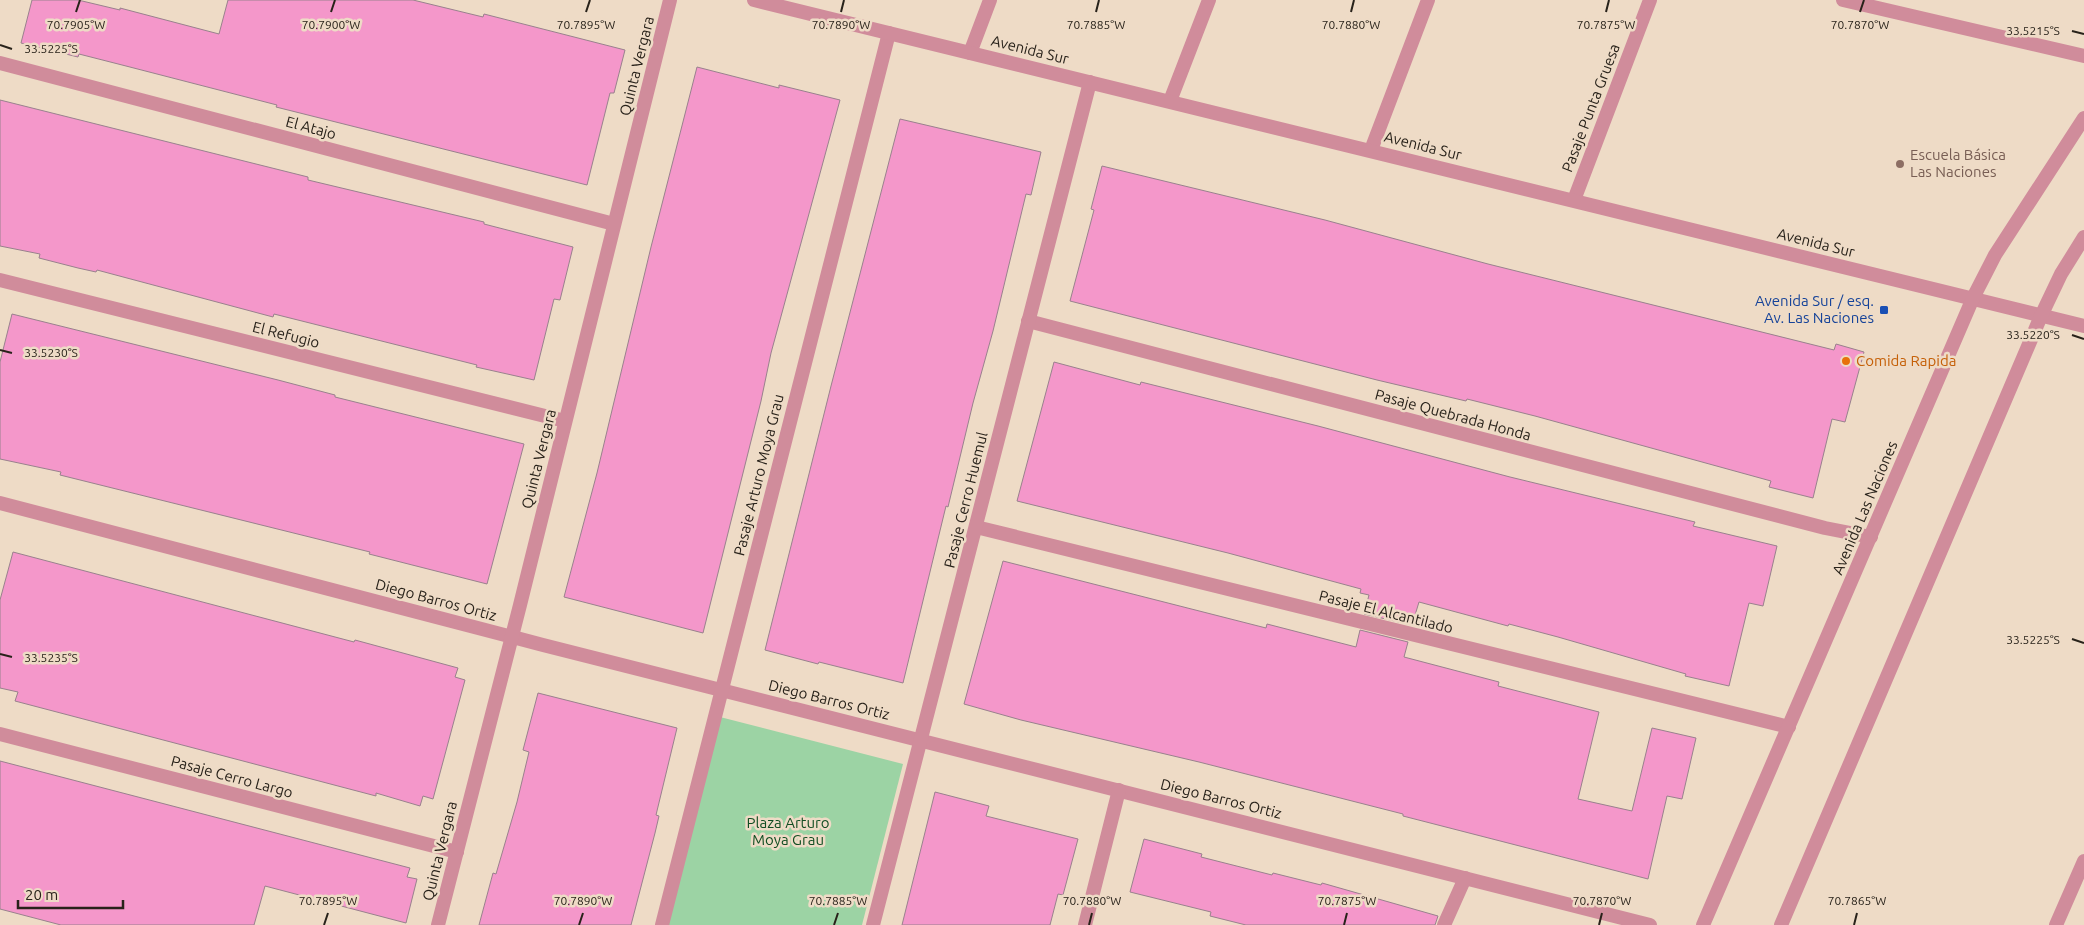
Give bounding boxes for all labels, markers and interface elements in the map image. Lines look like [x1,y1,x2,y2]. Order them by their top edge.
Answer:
street label: Quinta Vergara [616,14,657,117]
text: 70.7905°W [47,18,105,31]
text: 70.7900°W [302,18,360,31]
text: 70.7895°W [557,18,615,31]
text: 70.7890°W [812,18,870,31]
text: 70.7885°W [1067,18,1125,31]
text: 70.7880°W [1322,18,1380,31]
text: 70.7875°W [1577,18,1635,31]
text: 70.7870°W [1831,18,1889,31]
text: 33.5215°S [2006,24,2060,37]
street label: Avenida Sur [990,32,1071,67]
street label: Pasaje Punta Gruesa [1558,41,1623,174]
text: 33.5225°S [24,42,78,55]
street label: El Atajo [284,113,338,142]
street label: Avenida Sur [1383,128,1464,163]
place label: Escuela Básica Las Naciones [1910,146,2006,180]
marker: Escuela Básica Las Naciones [1894,158,1906,170]
street label: Avenida Sur [1776,225,1857,260]
place label: Avenida Sur / esq. Av. Las Naciones [1755,292,1874,326]
marker: Avenida Sur / esq. Av. Las Naciones [1878,304,1890,316]
street label: El Refugio [251,318,322,351]
text: 33.5220°S [2006,328,2060,341]
text: 33.5230°S [24,346,78,359]
place label: Comida Rapida [1856,352,1956,369]
marker: Comida Rapida [1840,355,1852,367]
street label: Pasaje Quebrada Honda [1373,385,1533,444]
street label: Pasaje Arturo Moya Grau [730,392,787,557]
street label: Quinta Vergara [518,407,559,510]
street label: Pasaje Cerro Huemul [940,430,991,570]
street label: Avenida Las Naciones [1829,438,1900,577]
street label: Diego Barros Ortiz [374,575,499,624]
street label: Pasaje El Alcantilado [1317,587,1455,636]
text: 33.5225°S [2006,633,2060,646]
text: 33.5235°S [24,651,78,664]
street label: Diego Barros Ortiz [767,676,892,723]
street label: Pasaje Cerro Largo [169,752,295,801]
street label: Diego Barros Ortiz [1159,775,1284,822]
street label: Quinta Vergara [419,799,460,902]
park label: Plaza Arturo Moya Grau [747,814,830,848]
scale bar [18,878,122,910]
text: 20 m [25,886,58,903]
text: 70.7895°W [299,894,357,907]
text: 70.7890°W [554,894,612,907]
text: 70.7885°W [809,894,867,907]
text: 70.7880°W [1063,894,1121,907]
text: 70.7875°W [1318,894,1376,907]
text: 70.7870°W [1573,894,1631,907]
text: 70.7865°W [1828,894,1886,907]

